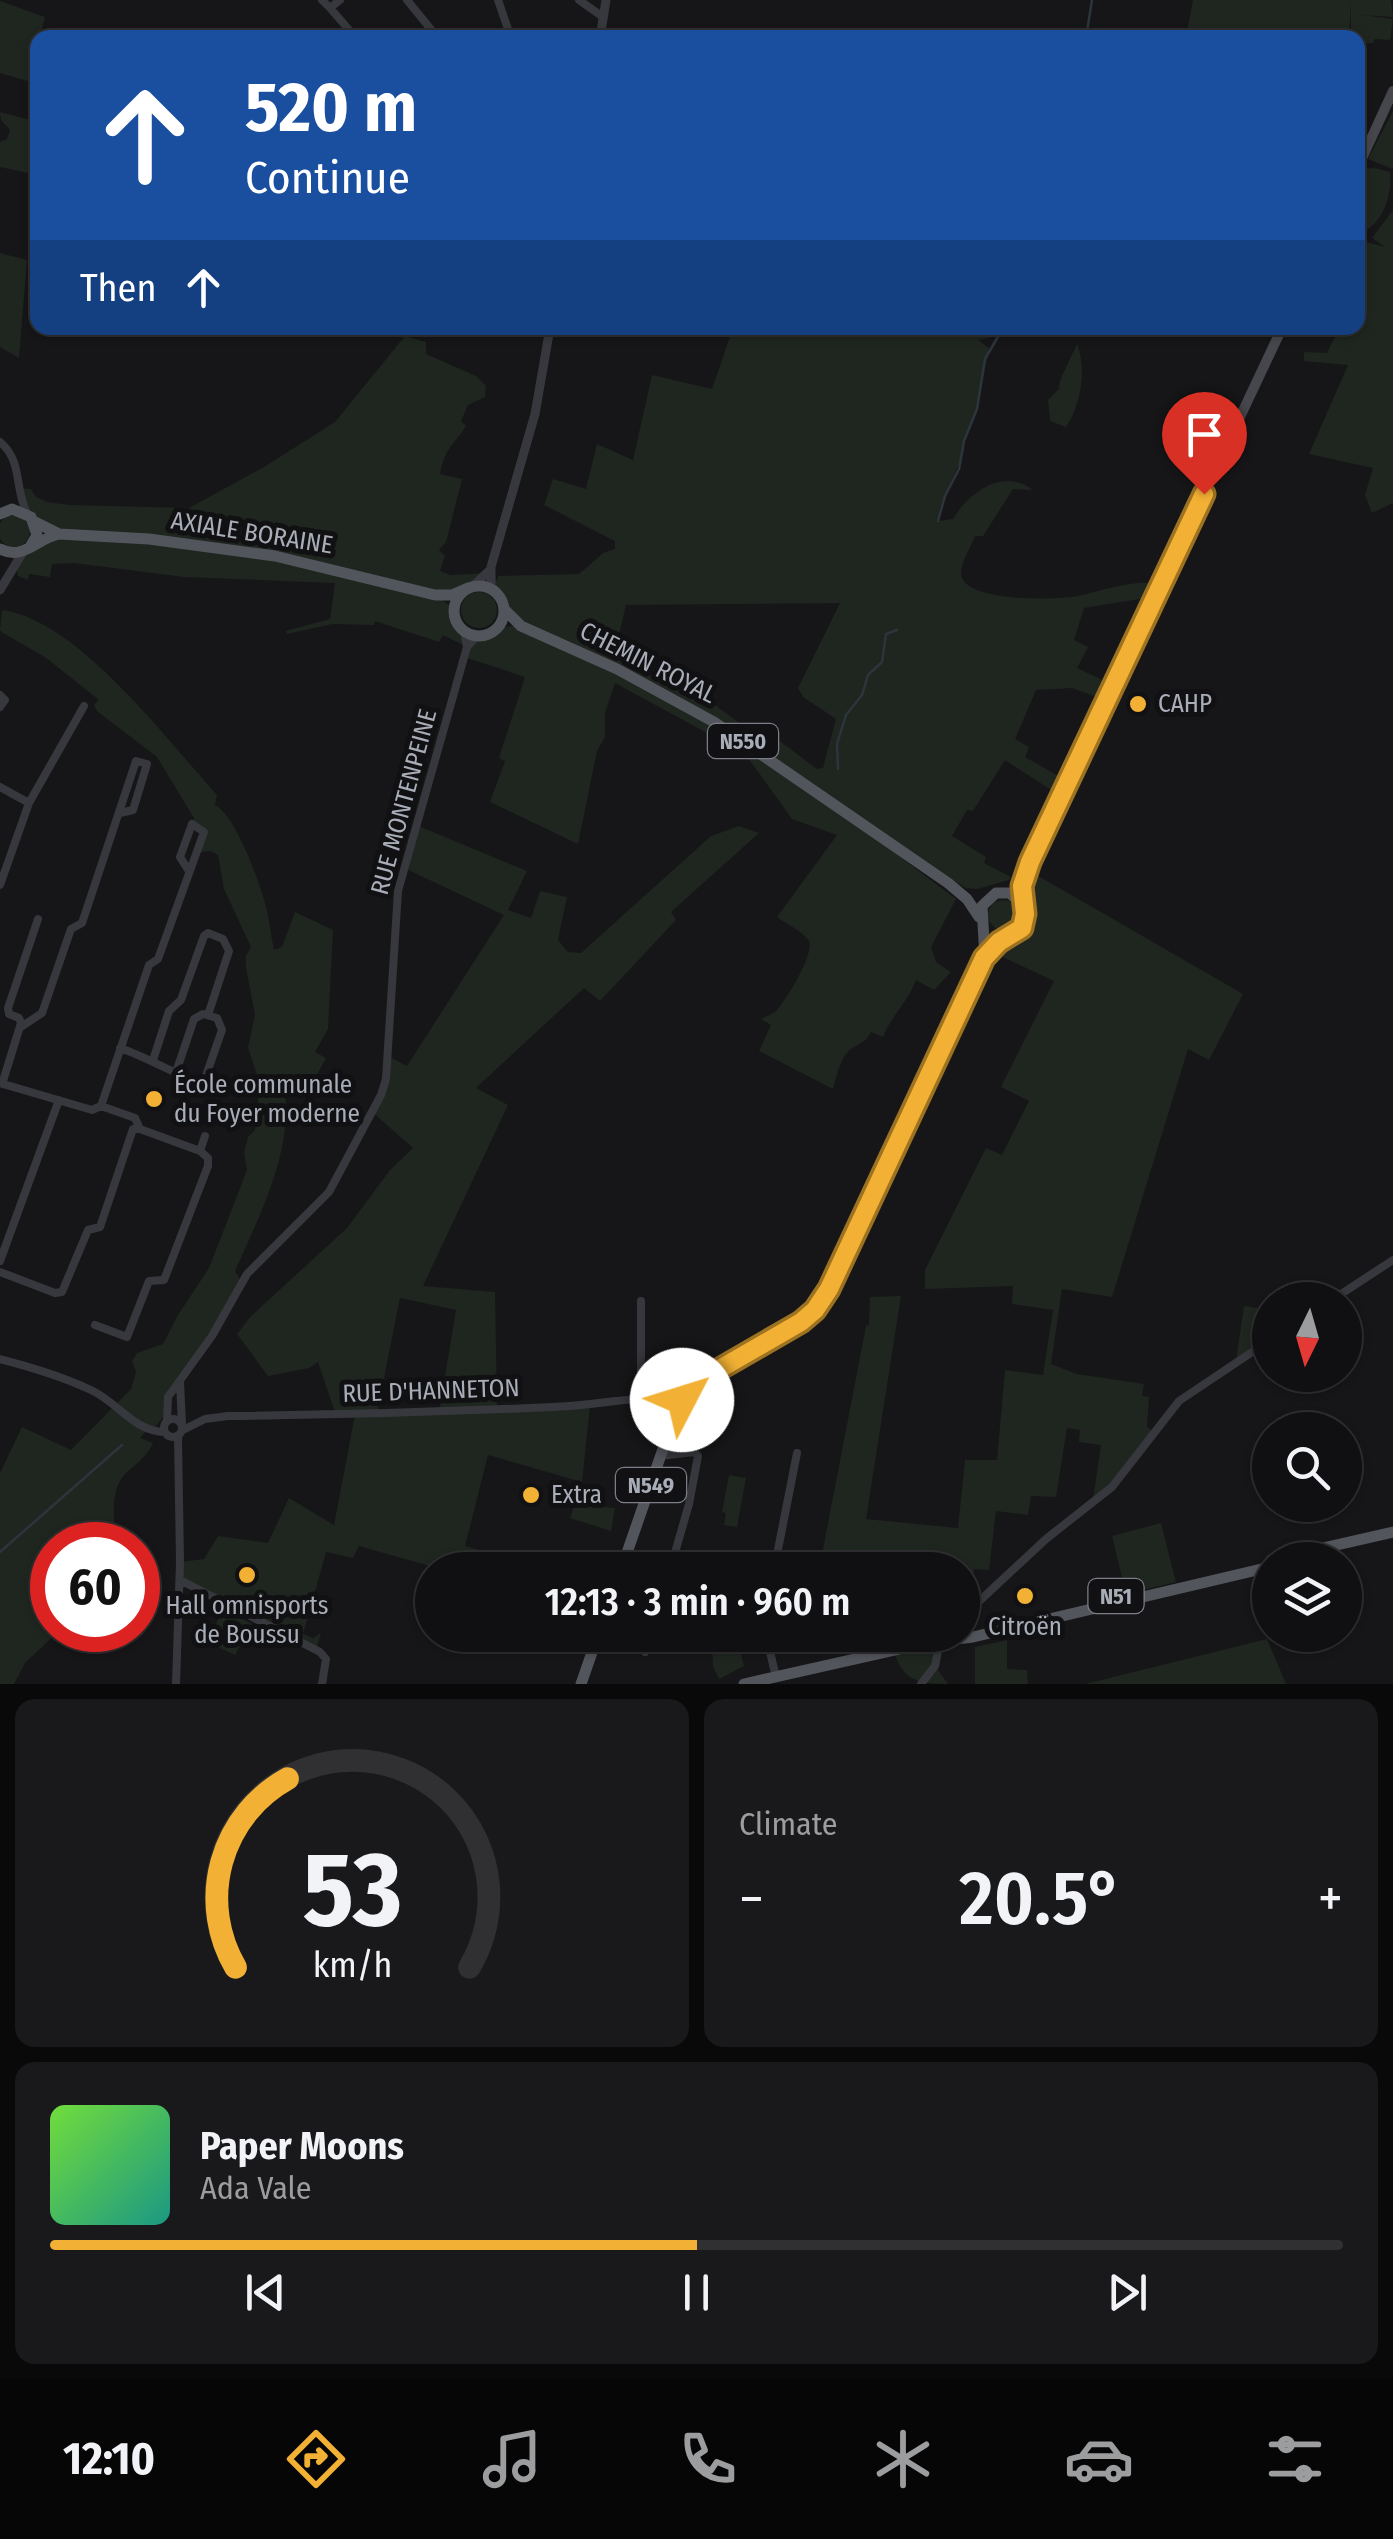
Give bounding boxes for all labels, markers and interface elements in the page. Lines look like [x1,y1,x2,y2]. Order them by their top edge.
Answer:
text: 520 m [245,66,417,150]
icon: ahead [80,70,210,200]
text: Continue [245,151,410,205]
icon: ahead [176,260,231,315]
text: Then [80,265,156,311]
pin [1162,392,1247,495]
icon: arrive [1177,407,1232,462]
street label: AXIALE BORAINE [169,505,335,561]
street label: CHEMIN ROYAL [575,616,721,710]
place label: CAHP [1158,689,1212,719]
marker: CAHP [1127,693,1149,715]
street label: RUE MONTENPEINE [365,706,443,898]
road number: N550 [708,724,778,758]
place label: École communale du Foyer moderne [174,1069,360,1129]
marker: École communale du Foyer moderne [143,1088,165,1110]
north arrow [1252,1282,1362,1392]
map controls [1252,1282,1362,1652]
position arrow [630,1348,734,1452]
street label: RUE D'HANNETON [342,1373,520,1409]
button: search [1252,1412,1362,1522]
road number: N549 [616,1468,686,1502]
place label: Extra [551,1480,602,1510]
marker: Extra [520,1484,542,1506]
speed limit sign: 60 [30,1522,160,1652]
button: layers [1252,1542,1362,1652]
marker: Hall omnisports de Boussu [236,1564,258,1586]
text: 12:13 · 3 min · 960 m [545,1579,850,1625]
road number: N51 [1088,1579,1144,1613]
marker: Citroën [1014,1585,1036,1607]
place label: Hall omnisports de Boussu [166,1591,328,1650]
place label: Citroën [988,1612,1062,1642]
text: Climate [739,1805,838,1843]
text: 53 [302,1828,402,1953]
text: 20.5° [959,1854,1123,1944]
text: − [739,1866,764,1932]
text: + [1318,1866,1343,1932]
text: km/h [312,1944,392,1986]
text: Paper Moons [200,2123,404,2169]
text: Ada Vale [200,2169,312,2207]
icon: previous [238,2265,293,2320]
icon: pause [669,2265,724,2320]
icon: next [1100,2265,1155,2320]
icon: directions [281,2424,351,2494]
icon: music [477,2424,547,2494]
icon: phone [673,2424,743,2494]
icon: climate [868,2424,938,2494]
icon: car [1064,2424,1134,2494]
icon: filters [1260,2424,1330,2494]
text: 12:10 [63,2432,155,2486]

